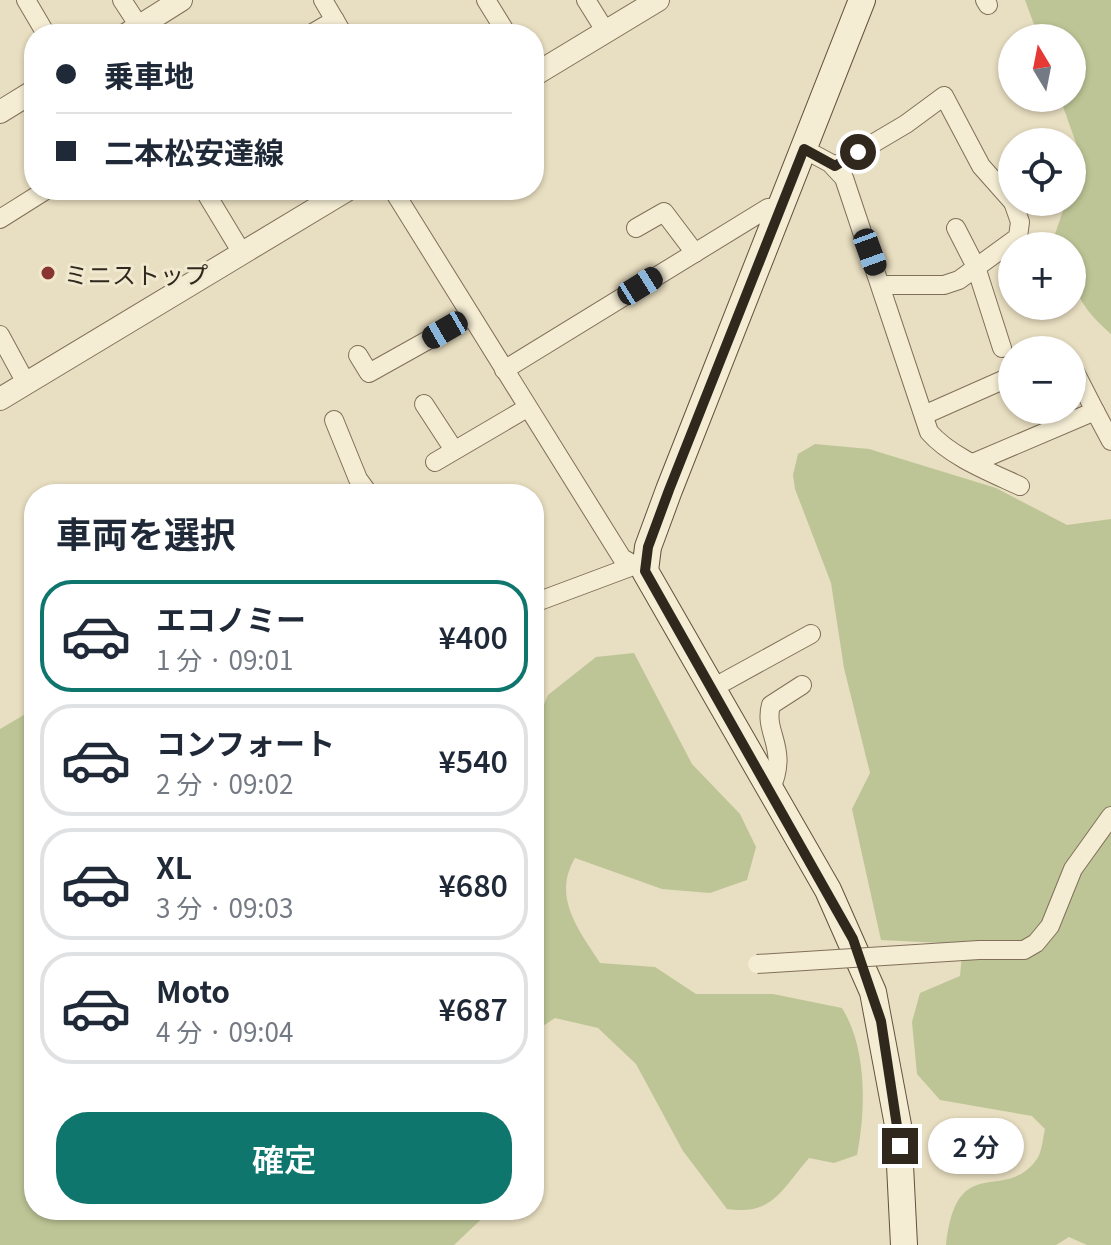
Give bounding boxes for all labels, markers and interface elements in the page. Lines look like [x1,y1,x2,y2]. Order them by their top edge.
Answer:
north arrow [998,24,1086,112]
map controls [998,24,1086,424]
text: 乗車地 [104,52,194,96]
button: locate [998,128,1086,216]
text: 二本松安達線 [104,129,284,173]
route start [840,134,876,170]
car [851,225,889,279]
button: + [998,232,1086,320]
place label: ミニストップ [64,256,208,291]
car [613,263,667,309]
marker: ミニストップ [39,264,57,282]
car [418,308,472,352]
button: − [998,336,1086,424]
text: 車両を選択 [56,506,236,558]
text: エコノミー [156,596,306,640]
icon: car [60,600,132,672]
text: ¥400 [438,614,508,658]
text: 1 分 · 09:01 [156,640,293,677]
text: コンフォート [156,720,335,764]
icon: car [60,724,132,796]
text: ¥540 [438,738,508,782]
text: 2 分 · 09:02 [156,764,293,801]
text: XL [156,844,192,888]
icon: car [60,848,132,920]
text: ¥680 [438,862,508,906]
text: 3 分 · 09:03 [156,888,293,925]
text: Moto [156,968,230,1012]
icon: car [60,972,132,1044]
text: ¥687 [438,986,508,1030]
text: 4 分 · 09:04 [156,1012,293,1049]
button: 確定 [56,1112,512,1204]
callout: 2 分 [928,1118,1024,1174]
text: 2 分 [953,1127,999,1164]
route end [882,1128,918,1164]

